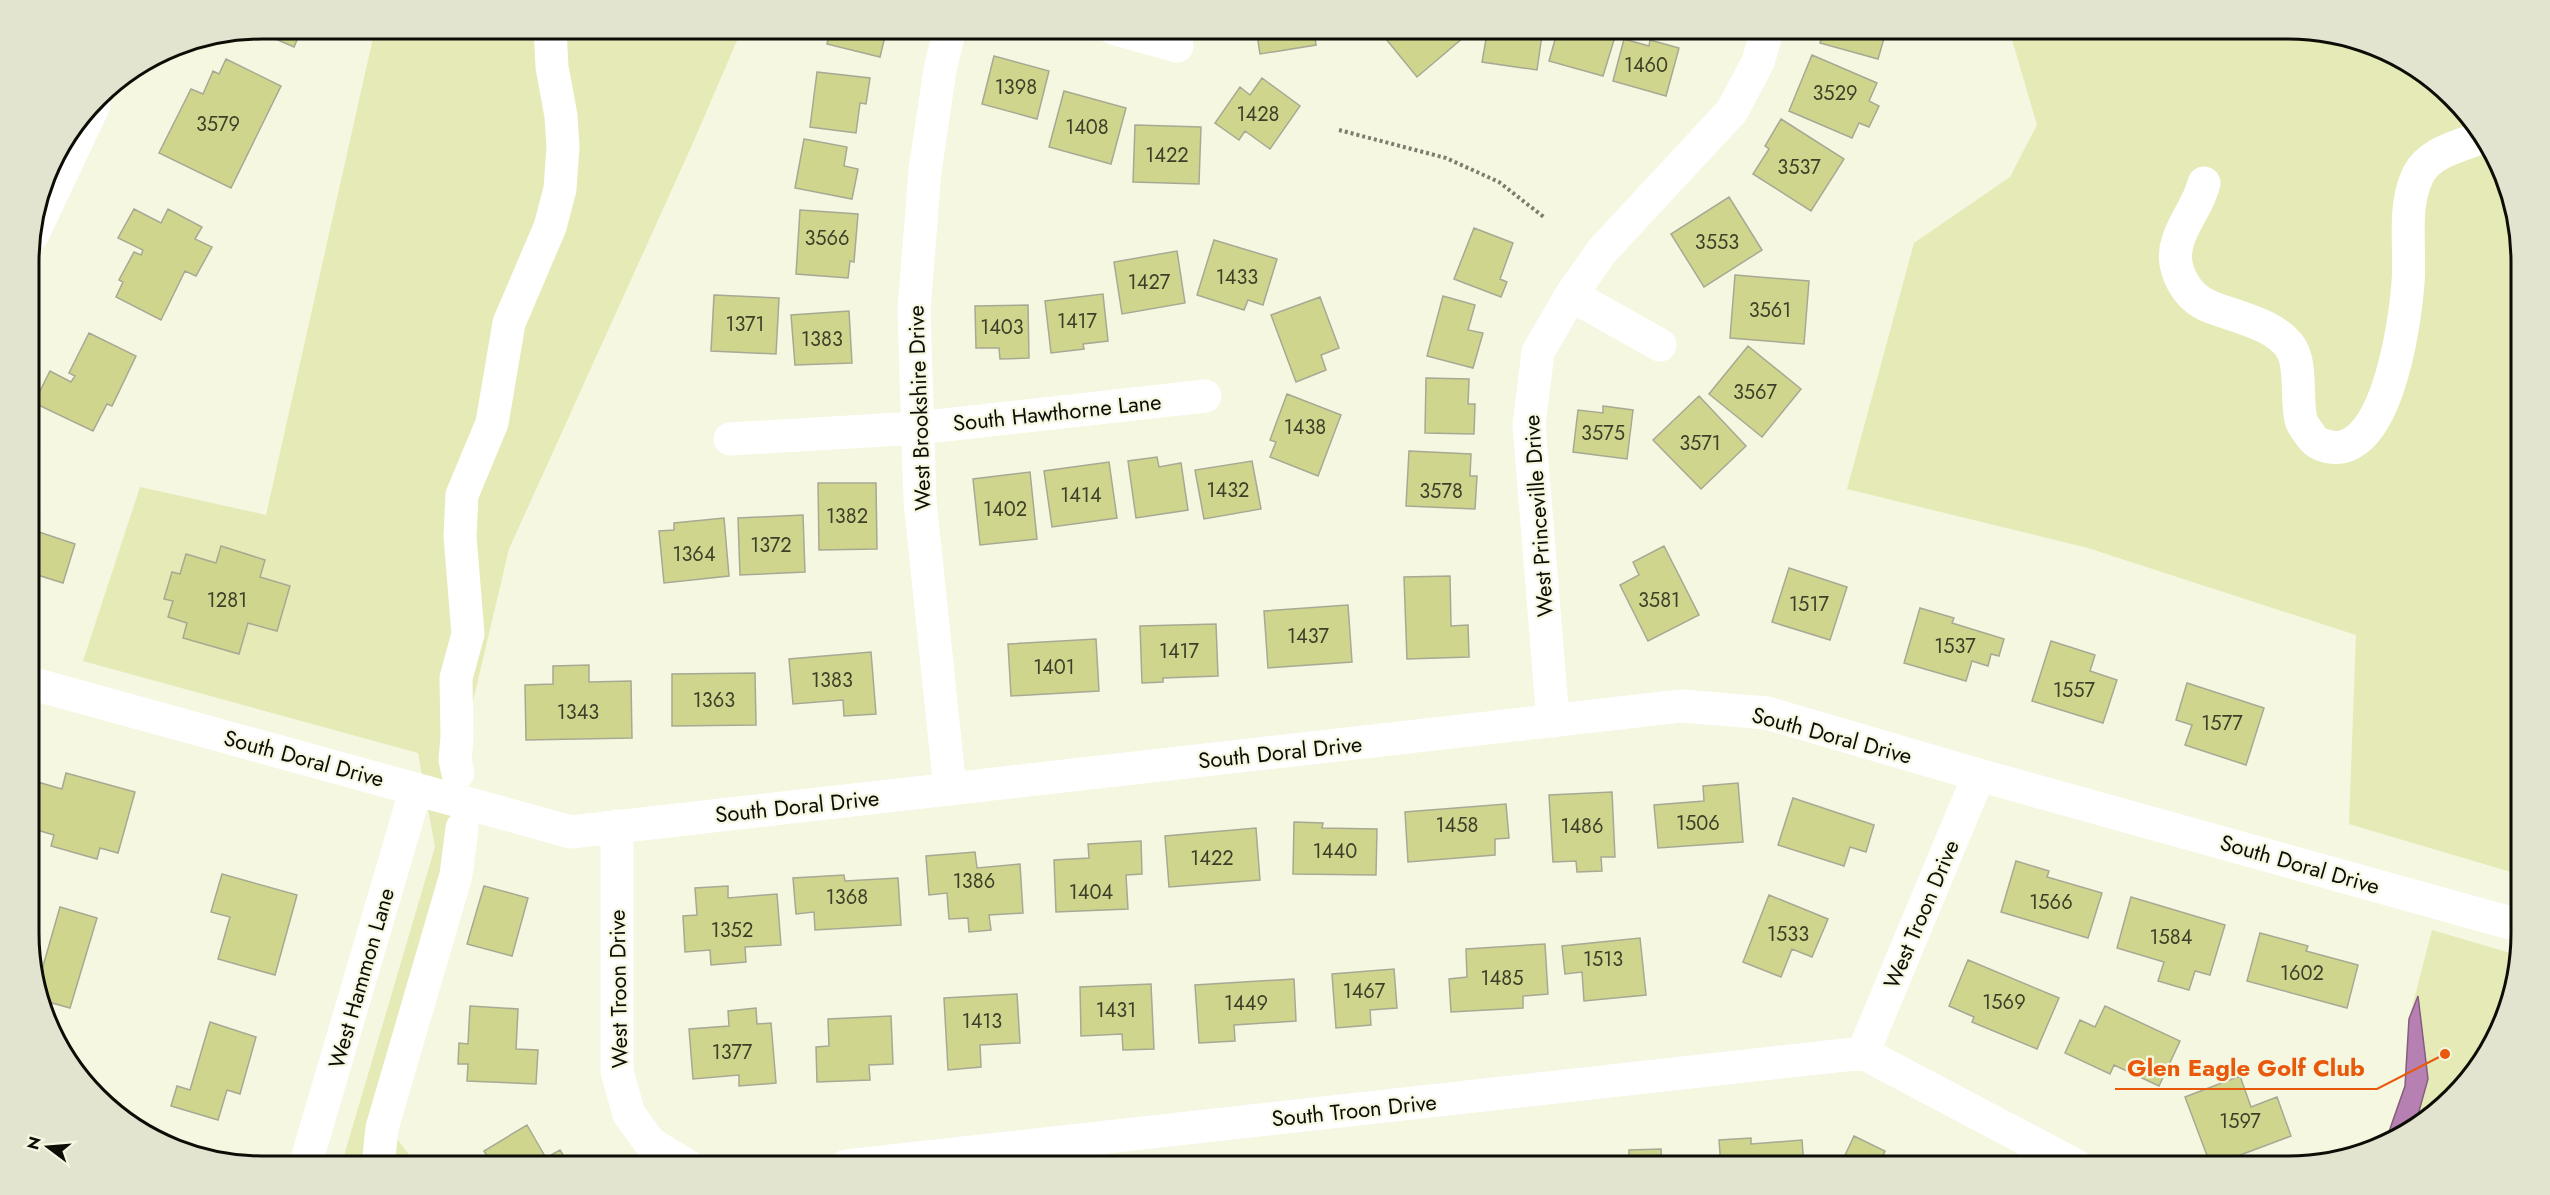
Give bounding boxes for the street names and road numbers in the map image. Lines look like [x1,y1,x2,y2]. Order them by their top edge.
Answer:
street label: West Brookshire Drive [899,305,939,511]
street label: South Hawthorne Lane [951,385,1163,439]
street label: West Princeville Drive [1515,414,1561,618]
street label: South Doral Drive [1748,698,1916,772]
street label: South Doral Drive [220,721,388,795]
street label: South Doral Drive [1196,727,1364,777]
street label: South Doral Drive [713,781,881,831]
street label: South Doral Drive [2216,826,2384,902]
street label: West Troon Drive [1875,835,1967,993]
street label: West Hammon Lane [320,884,402,1072]
street label: West Troon Drive [601,909,635,1069]
street label: South Troon Drive [1270,1085,1438,1135]

